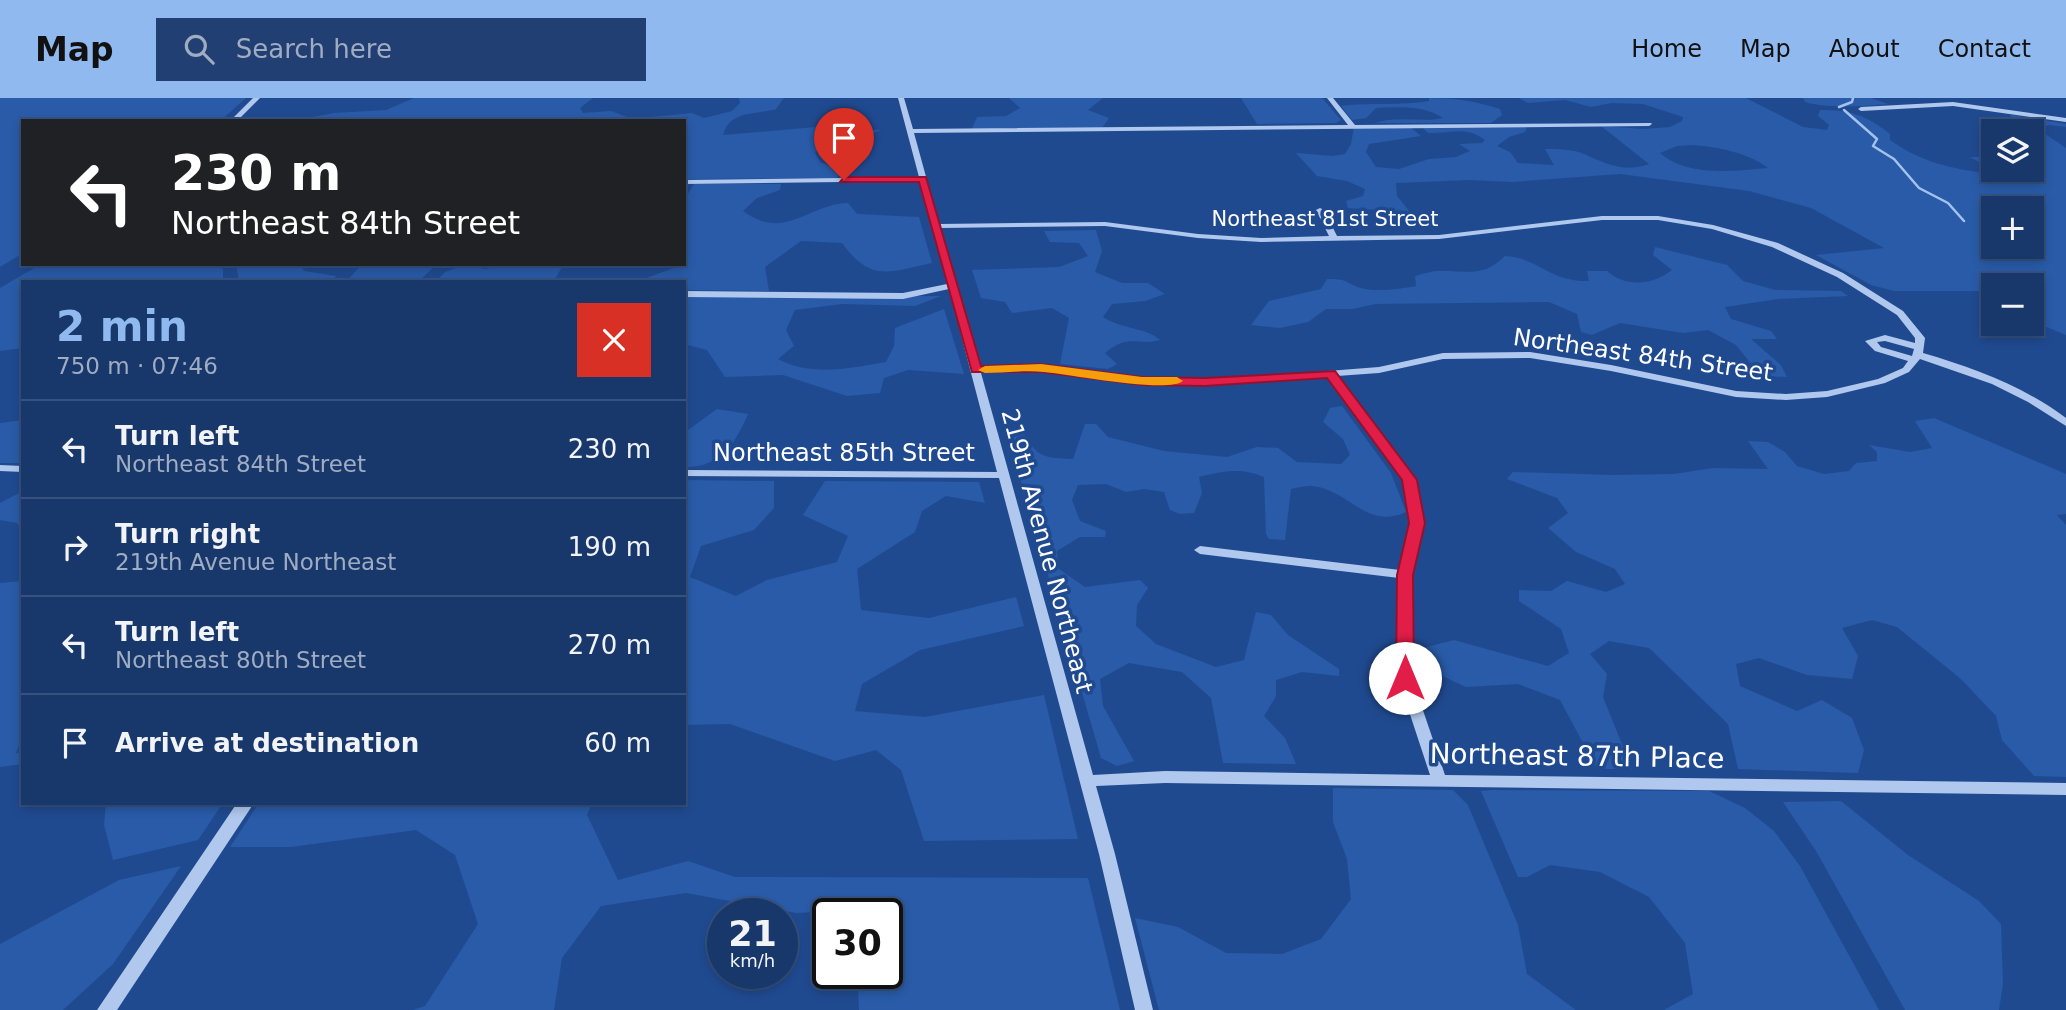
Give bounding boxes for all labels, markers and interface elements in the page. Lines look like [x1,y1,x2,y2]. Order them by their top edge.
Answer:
search box [156,18,646,81]
text: Map [35,30,114,69]
icon: search [180,30,218,68]
text: Search here [236,34,392,64]
text: Home [1631,35,1702,63]
text: Map [1740,35,1791,63]
text: About [1829,35,1900,63]
text: Contact [1938,35,2031,63]
pin [814,108,874,180]
icon: arrive [825,119,863,157]
map controls [1981,119,2044,336]
button: layers [1981,119,2044,182]
text: 230 m [171,145,341,202]
icon: left [56,147,147,238]
button: + [1981,196,2044,259]
text: Northeast 84th Street [171,204,520,242]
street label: Northeast 81st Street [1212,207,1438,231]
button: − [1981,273,2044,336]
text: 2 min [56,302,188,351]
button: close [577,303,651,377]
street label: Northeast 84th Street [1511,323,1775,387]
text: 750 m · 07:46 [56,353,218,379]
street label: 219th Avenue Northeast [996,406,1098,696]
text: Turn left [115,421,239,451]
icon: left [56,430,94,468]
text: 230 m [568,434,651,464]
street label: Northeast 85th Street [713,439,975,467]
text: Northeast 84th Street [115,451,366,477]
text: Turn right [115,519,260,549]
icon: right [56,528,94,566]
text: 190 m [568,532,651,562]
text: 219th Avenue Northeast [115,549,396,575]
text: Turn left [115,617,239,647]
icon: left [56,626,94,664]
text: 270 m [568,630,651,660]
position arrow [1368,641,1442,715]
text: Northeast 80th Street [115,647,366,673]
icon: arrive [56,724,94,762]
text: Arrive at destination [115,728,419,758]
text: 60 m [584,728,651,758]
street label: Northeast 87th Place [1429,737,1725,775]
speed limit sign: 30 [812,898,903,989]
text: 21 [728,914,777,954]
text: km/h [730,950,775,971]

